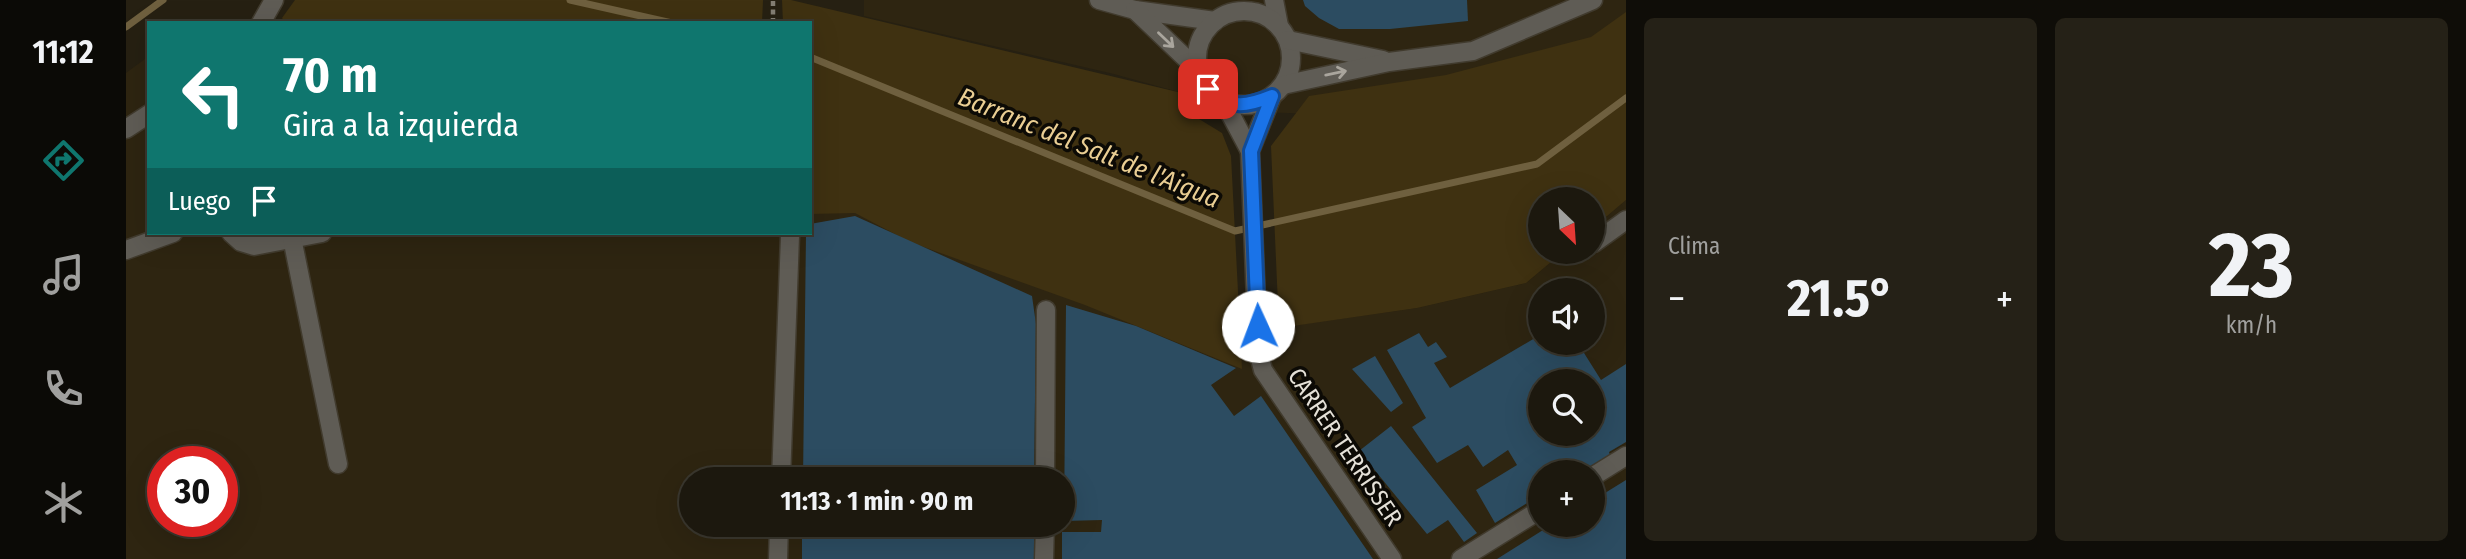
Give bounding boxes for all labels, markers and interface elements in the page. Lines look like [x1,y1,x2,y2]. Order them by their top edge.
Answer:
one-way arrow [1158,32,1175,49]
text: 11:12 [32,33,94,71]
text: 70 m [283,46,378,105]
icon: left [168,49,259,140]
pin [1178,59,1238,119]
one-way arrow [1324,66,1347,80]
icon: arrive [1189,70,1227,108]
water label: Barranc del Salt de l'Aigua [954,81,1224,215]
text: Gira a la izquierda [283,106,519,144]
icon: directions [39,136,88,185]
icon: arrive [245,182,283,220]
text: Luego [168,186,231,217]
north arrow [1528,187,1605,264]
map controls [1528,187,1605,537]
text: 23 [2209,211,2294,320]
text: Clima [1668,232,1720,260]
icon: music [39,250,88,299]
text: 21.5° [1787,267,1894,330]
text: − [1668,276,1685,322]
text: + [1996,276,2013,322]
button: sound [1528,278,1605,355]
position arrow [1221,289,1295,363]
text: km/h [2226,311,2277,339]
street label: CARRER TERRISSER [1282,363,1408,531]
icon: phone [39,364,88,413]
button: search [1528,369,1605,446]
speed limit sign: 30 [147,446,238,537]
button: + [1528,460,1605,537]
icon: climate [39,478,88,527]
text: 11:13 · 1 min · 90 m [781,486,973,517]

